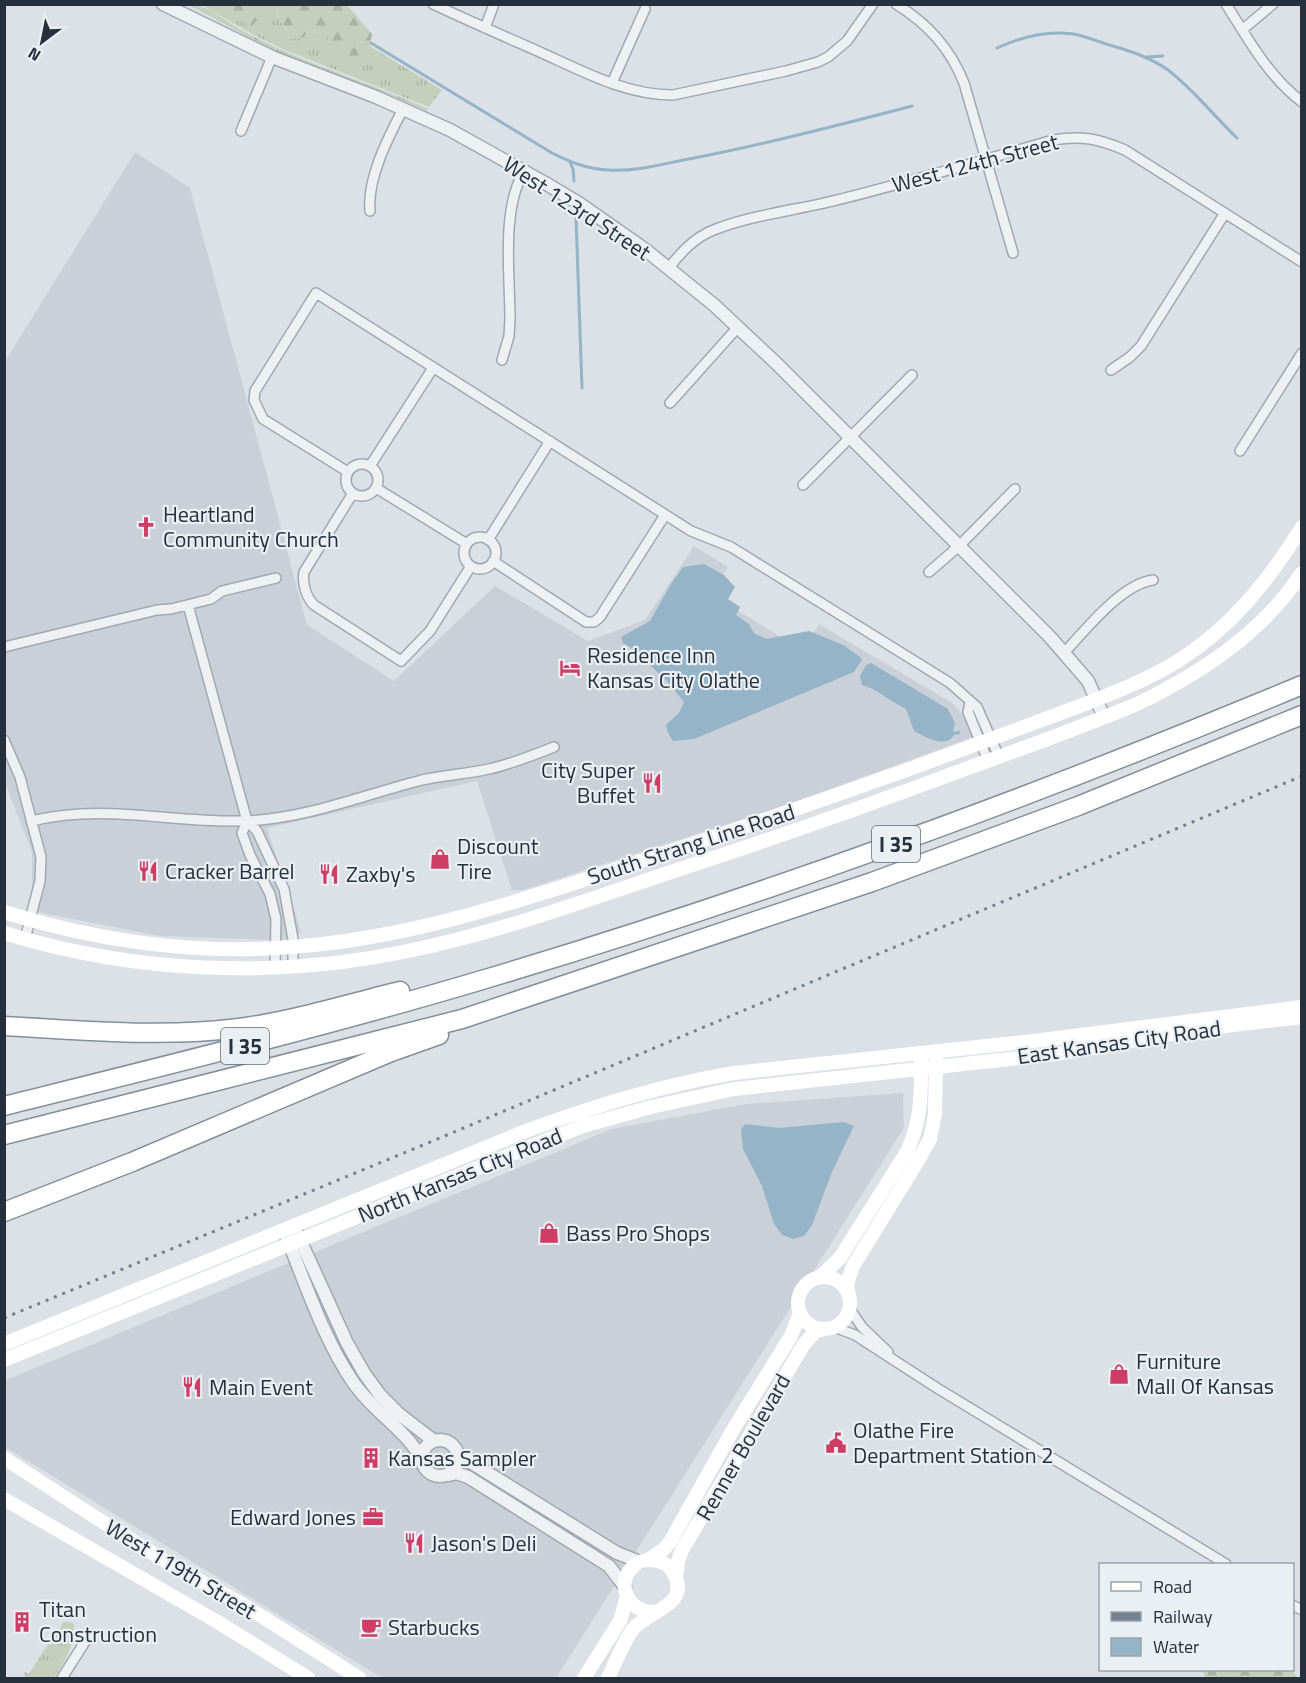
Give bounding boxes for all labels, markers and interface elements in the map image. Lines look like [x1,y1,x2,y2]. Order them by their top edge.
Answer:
north arrow [12,12,72,72]
text: N [23,42,45,68]
street label: West 124th Street [888,124,1062,202]
street label: West 123rd Street [496,147,658,269]
place label: Heartland Community Church [163,497,339,556]
church icon: Heartland Community Church [134,515,158,539]
place label: Residence Inn Kansas City Olathe [587,638,760,697]
hotel icon: Residence Inn Kansas City Olathe [558,656,582,680]
place label: City Super Buffet [541,753,635,812]
restaurant icon: City Super Buffet [640,771,664,795]
street label: South Strang Line Road [583,794,799,894]
road number: I 35 [872,826,920,862]
place label: Discount Tire [457,829,539,888]
shop icon: Discount Tire [428,847,452,871]
place label: Cracker Barrel [165,854,295,888]
place label: Zaxby's [346,857,415,891]
restaurant icon: Cracker Barrel [136,859,160,883]
restaurant icon: Zaxby's [317,862,341,886]
street label: East Kansas City Road [1015,1011,1223,1073]
road number: I 35 [221,1028,269,1064]
street label: North Kansas City Road [353,1118,567,1232]
place label: Bass Pro Shops [566,1216,710,1250]
shop icon: Bass Pro Shops [537,1221,561,1245]
place label: Furniture Mall Of Kansas [1136,1344,1274,1403]
shop icon: Furniture Mall Of Kansas [1107,1362,1131,1386]
street label: Renner Boulevard [687,1367,799,1527]
place label: Main Event [209,1370,313,1404]
restaurant icon: Main Event [180,1375,204,1399]
place label: Olathe Fire Department Station 2 [853,1413,1054,1472]
public building icon: Olathe Fire Department Station 2 [824,1431,848,1455]
place label: Kansas Sampler [388,1441,537,1475]
building icon: Kansas Sampler [359,1446,383,1470]
place label: Edward Jones [230,1500,356,1534]
office icon: Edward Jones [361,1505,385,1529]
street label: West 119th Street [99,1510,263,1628]
place label: Jason's Deli [431,1526,537,1560]
restaurant icon: Jason's Deli [402,1531,426,1555]
legend [1099,1563,1294,1671]
text: Road [1153,1573,1192,1600]
place label: Titan Construction [39,1592,157,1651]
text: Railway [1153,1603,1213,1630]
building icon: Titan Construction [10,1610,34,1634]
place label: Starbucks [388,1610,480,1644]
cafe icon: Starbucks [359,1615,383,1639]
text: Water [1153,1633,1199,1660]

